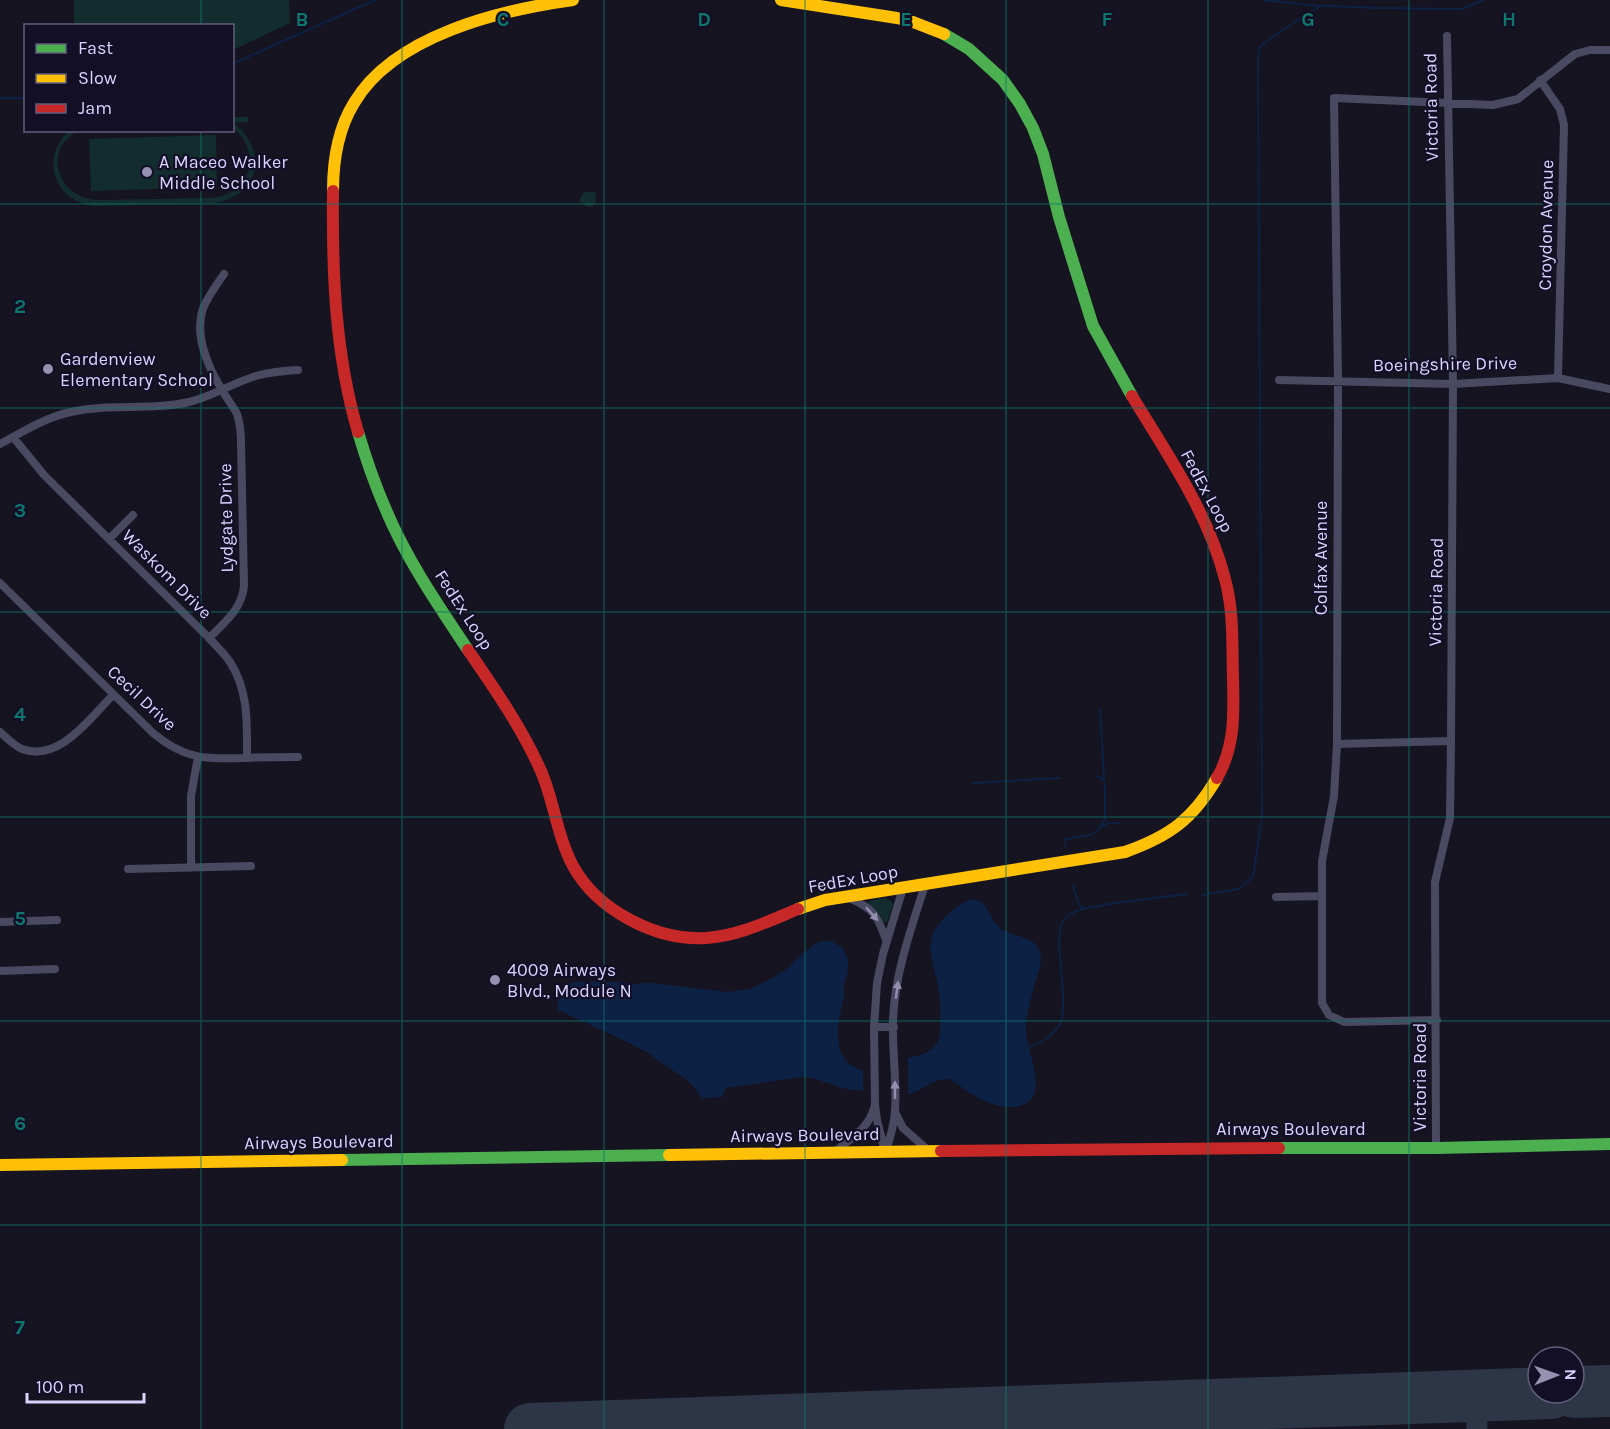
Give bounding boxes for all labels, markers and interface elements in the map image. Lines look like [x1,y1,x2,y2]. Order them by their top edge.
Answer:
text: B [296,8,308,31]
text: C [497,8,509,31]
text: D [697,8,711,31]
text: E [900,8,912,31]
text: F [1102,8,1113,31]
text: G [1301,8,1315,31]
text: H [1502,8,1516,31]
legend [24,24,234,132]
text: Fast [78,37,113,59]
street label: Victoria Road [1419,52,1443,162]
text: Slow [78,67,117,89]
text: Jam [78,97,112,119]
place label: A Maceo Walker Middle School [159,151,288,194]
street label: Croydon Avenue [1534,159,1558,291]
marker: A Maceo Walker Middle School [140,165,154,179]
text: 2 [14,295,26,318]
place label: Gardenview Elementary School [60,348,213,391]
street label: Boeingshire Drive [1373,352,1517,376]
marker: Gardenview Elementary School [41,362,55,376]
street label: FedEx Loop [1176,446,1238,536]
street label: Lydgate Drive [214,463,238,573]
text: 3 [14,499,26,522]
street label: Colfax Avenue [1310,501,1332,615]
street label: Waskom Drive [117,524,217,624]
street label: Victoria Road [1424,537,1448,647]
street label: FedEx Loop [430,566,498,654]
street label: Cecil Drive [103,661,181,735]
text: 4 [14,703,26,726]
street label: FedEx Loop [806,860,900,898]
one-way arrow [865,906,879,921]
text: 5 [14,907,26,930]
place label: 4009 Airways Blvd., Module N [507,959,632,1002]
marker: 4009 Airways Blvd., Module N [488,973,502,987]
one-way arrow [892,980,901,999]
street label: Victoria Road [1409,1023,1431,1131]
one-way arrow [890,1081,900,1100]
text: 6 [14,1112,26,1135]
street label: Airways Boulevard [1216,1118,1366,1140]
street label: Airways Boulevard [730,1123,880,1147]
street label: Airways Boulevard [244,1130,394,1154]
text: 7 [15,1316,25,1339]
north arrow [1526,1345,1586,1405]
scale bar [27,1366,144,1404]
text: N [1561,1369,1580,1381]
text: 100 m [36,1376,84,1398]

